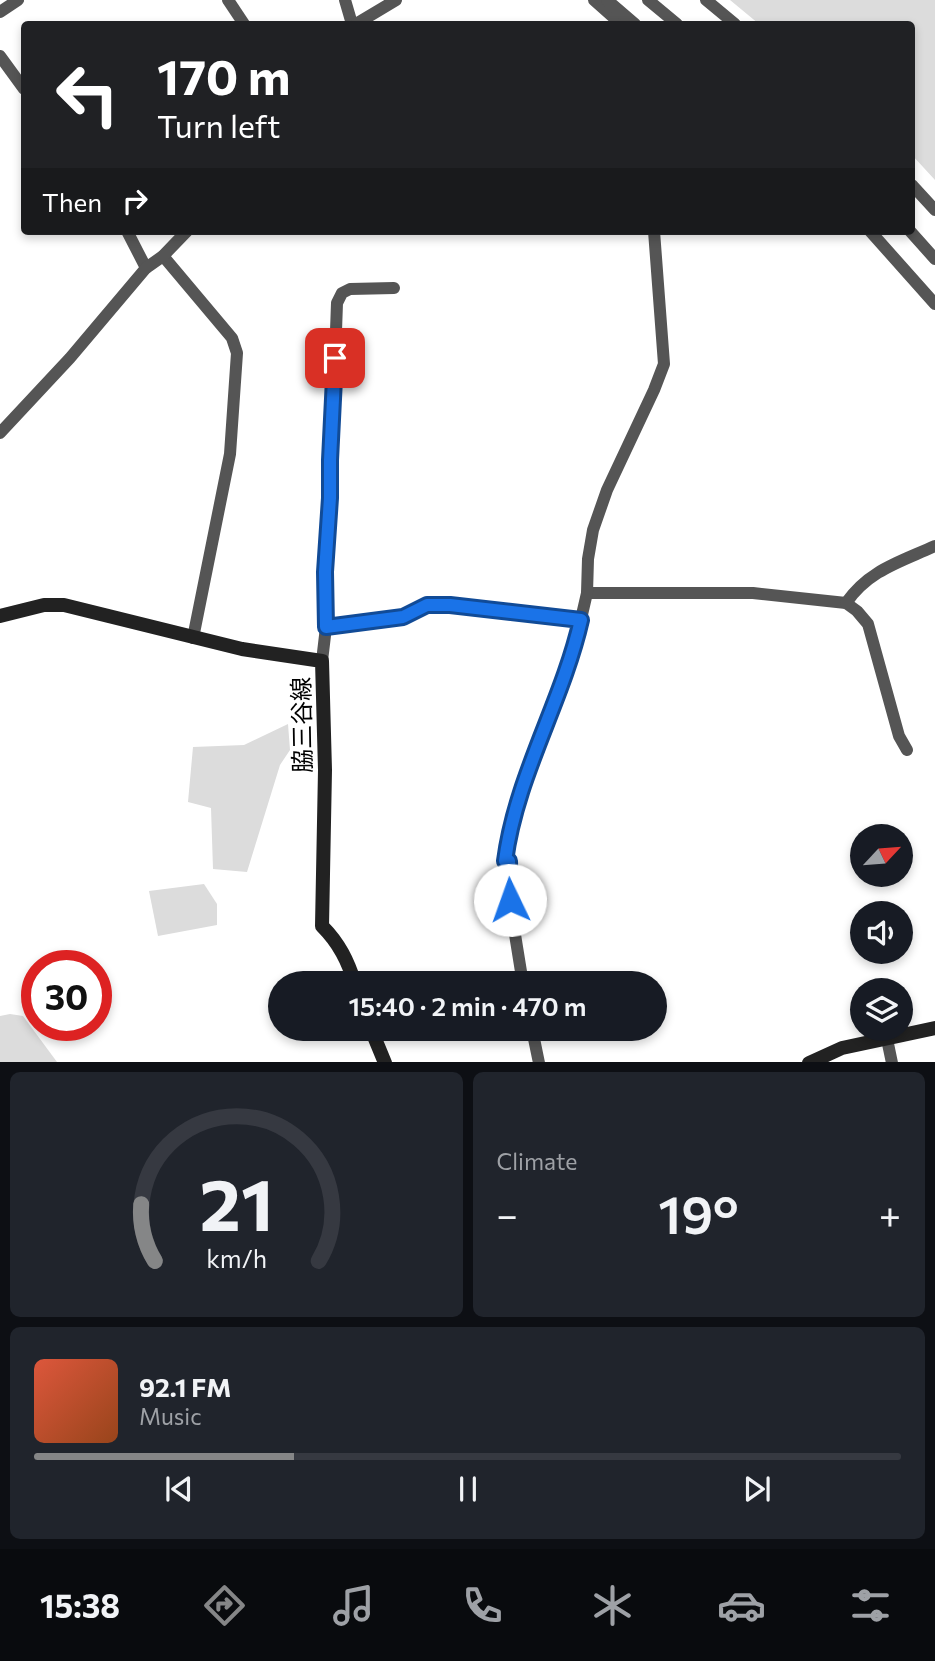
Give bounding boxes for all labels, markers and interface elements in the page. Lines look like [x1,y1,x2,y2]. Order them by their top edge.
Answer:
text: 170 m [157,45,290,105]
icon: left [42,49,133,140]
text: Turn left [157,105,281,145]
icon: right [116,182,154,220]
text: Then [42,186,102,217]
pin [305,328,365,388]
icon: arrive [316,339,354,377]
street label: 脇三谷線 [286,677,316,773]
north arrow [850,824,914,887]
map controls [850,824,913,1041]
position arrow [473,863,547,937]
button: sound [850,901,913,964]
speed limit sign: 30 [21,950,112,1041]
button: layers [850,978,913,1041]
text: 15:40 · 2 min · 470 m [349,990,586,1021]
text: Climate [497,1147,578,1175]
text: 21 [199,1157,273,1246]
text: 19° [658,1181,739,1245]
text: − [497,1190,518,1237]
text: + [879,1190,901,1237]
text: km/h [206,1242,267,1272]
text: 92.1 FM [139,1371,231,1402]
text: Music [139,1402,202,1430]
icon: previous [160,1470,198,1508]
icon: pause [449,1470,487,1508]
icon: next [738,1470,776,1508]
icon: directions [200,1581,249,1630]
icon: music [329,1581,378,1630]
icon: phone [458,1581,507,1630]
icon: climate [588,1581,637,1630]
icon: car [717,1581,766,1630]
icon: filters [846,1581,895,1630]
text: 15:38 [40,1585,120,1625]

